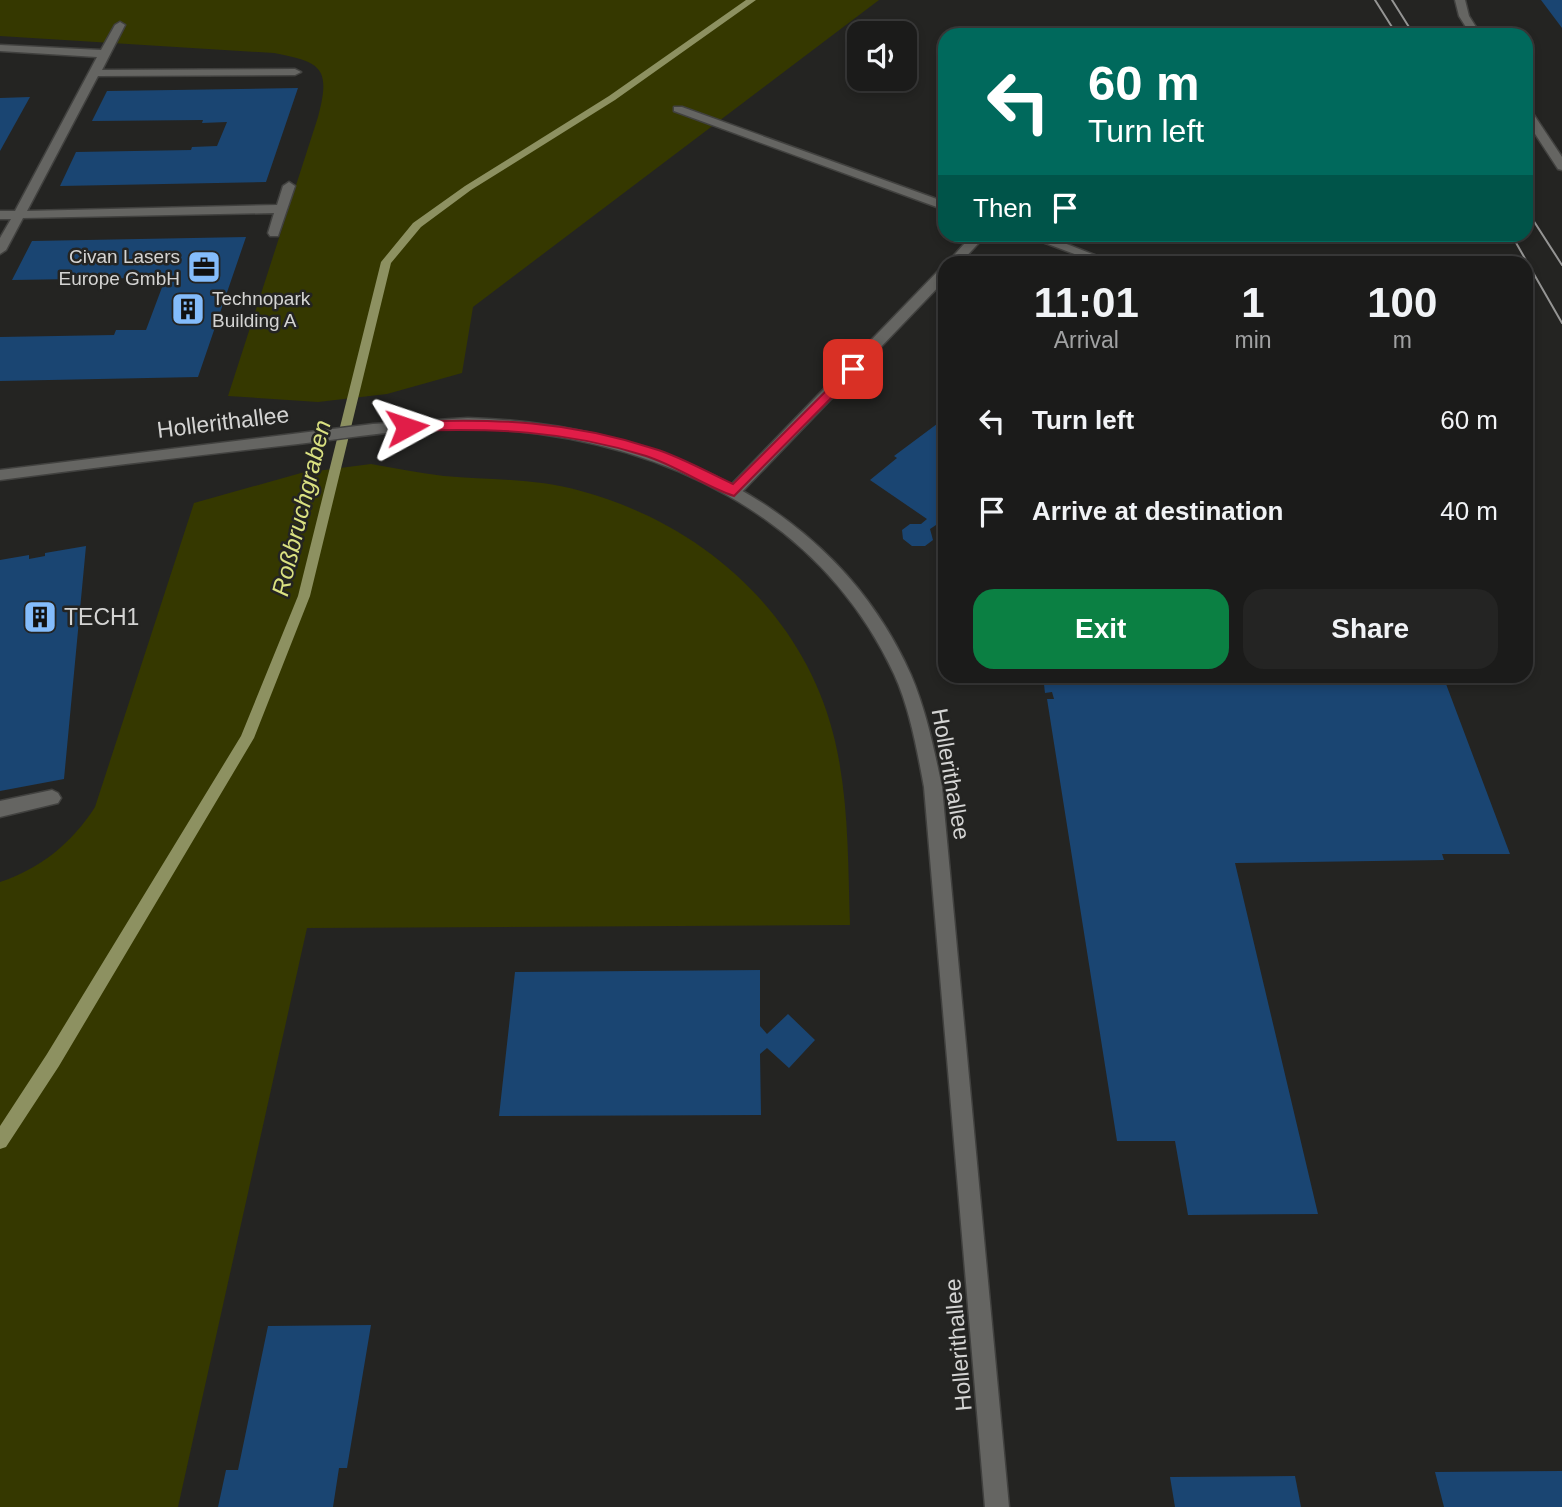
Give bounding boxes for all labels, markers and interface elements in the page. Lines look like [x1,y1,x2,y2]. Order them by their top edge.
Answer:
map controls [847,21,917,91]
button: sound [847,21,917,91]
icon: left [973,56,1064,147]
text: 60 m [1088,56,1200,110]
text: Turn left [1088,113,1204,149]
icon: arrive [1046,189,1084,227]
text: Then [973,193,1032,223]
place label: Civan Lasers Europe GmbH [59,246,180,289]
office icon: Civan Lasers Europe GmbH [185,248,223,286]
text: 11:01 [1034,279,1139,326]
text: 1 [1241,279,1265,326]
text: 100 [1367,279,1437,326]
place label: Technopark Building A [212,288,311,331]
building icon: Technopark Building A [169,290,207,328]
text: Arrival [1054,327,1119,353]
text: min [1234,327,1272,353]
text: m [1393,327,1412,353]
pin [823,339,883,399]
icon: arrive [834,350,872,388]
position arrow [370,390,444,464]
street label: Hollerithallee [155,401,291,443]
icon: left [973,402,1011,440]
text: Turn left [1032,405,1134,435]
text: 60 m [1440,405,1498,435]
water label: Roßbruchgraben [266,417,336,599]
icon: arrive [973,493,1011,531]
text: Arrive at destination [1032,496,1283,526]
text: 40 m [1440,496,1498,526]
button: Exit [973,589,1229,669]
button: Share [1243,589,1498,669]
building icon: TECH1 [21,598,59,636]
place label: TECH1 [64,604,139,630]
street label: Hollerithallee [927,706,975,842]
street label: Hollerithallee [939,1278,977,1412]

